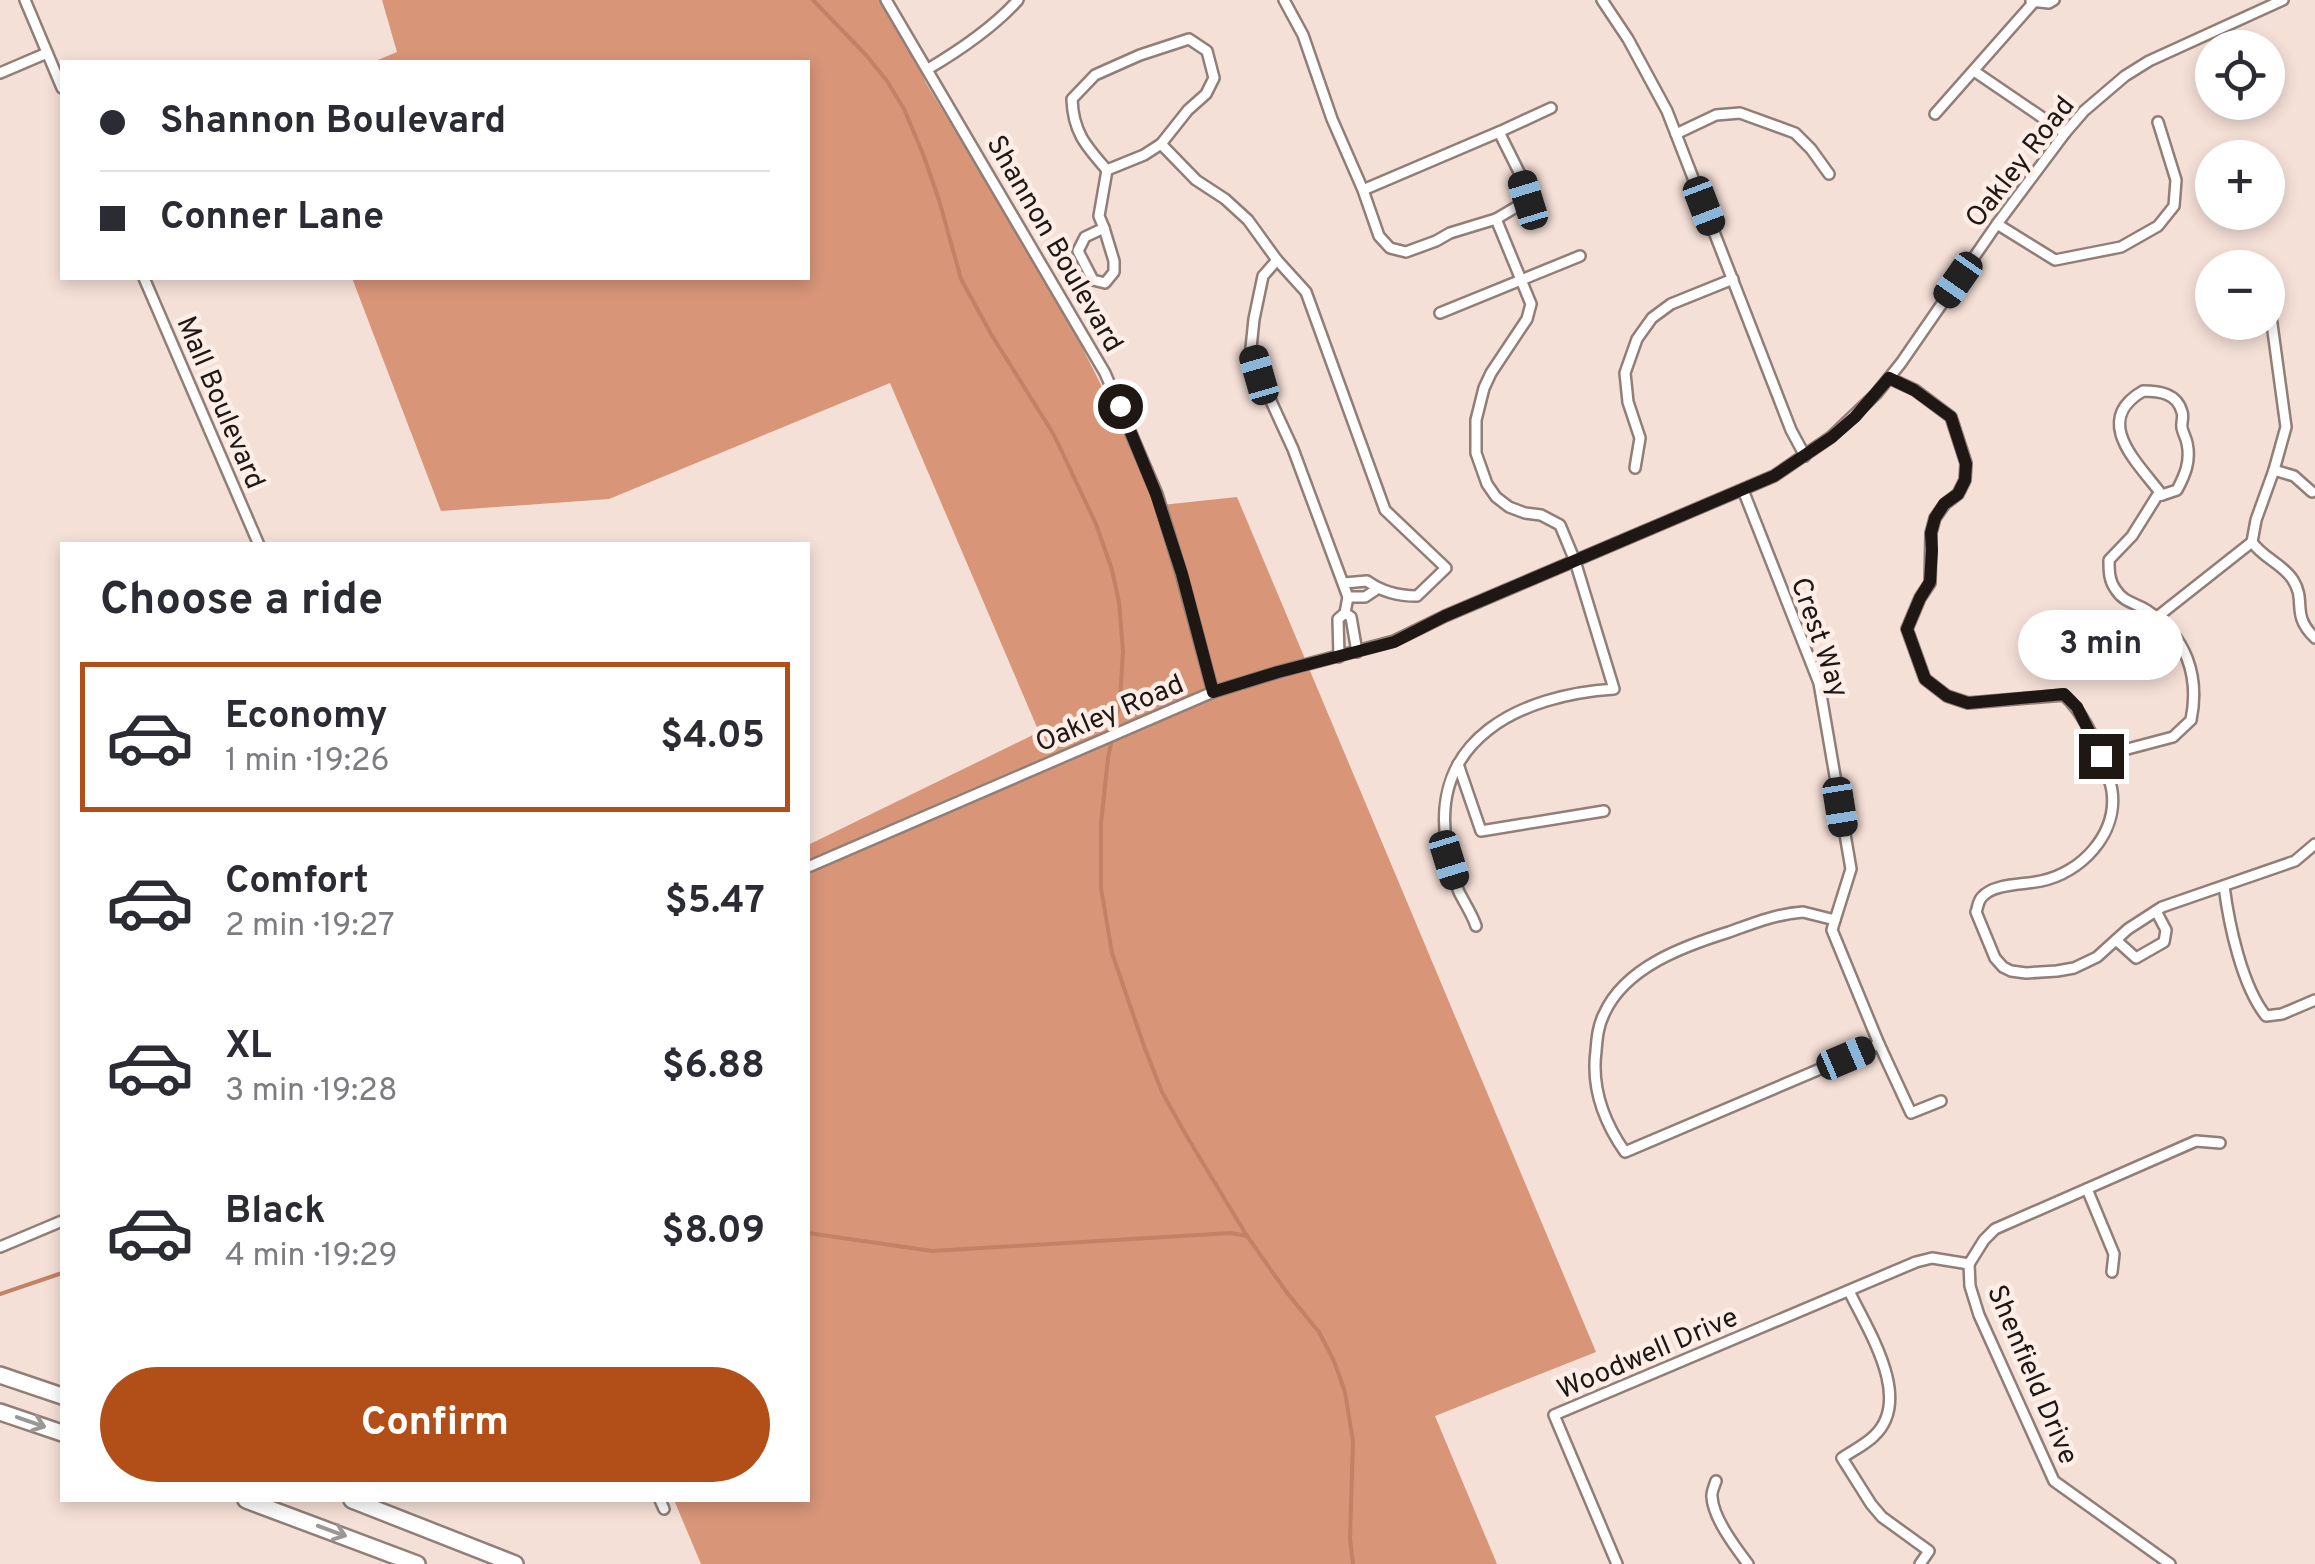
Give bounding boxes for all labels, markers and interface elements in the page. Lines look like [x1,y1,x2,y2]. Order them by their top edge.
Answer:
map controls [2195,30,2285,340]
button: locate [2195,30,2285,120]
street label: Oakley Road [1959,90,2084,236]
text: Shannon Boulevard [160,98,506,147]
street label: Shannon Boulevard [977,130,1130,359]
button: + [2195,140,2285,230]
car [1505,167,1551,233]
car [1679,173,1729,239]
text: Conner Lane [160,194,384,243]
car [1929,247,1987,313]
button: − [2195,250,2285,340]
street label: Mall Boulevard [167,311,272,495]
car [1236,342,1282,408]
route start [1098,384,1143,429]
text: Choose a ride [100,573,383,630]
street label: Crest Way [1781,573,1856,703]
callout: 3 min [2018,611,2184,681]
text: 3 min [2059,625,2142,665]
street label: Oakley Road [1031,667,1190,762]
icon: car [105,692,195,782]
text: Economy [225,693,387,742]
text: $4.05 [660,713,765,762]
route end [2079,734,2124,779]
text: 1 min · 19:26 [225,742,390,782]
car [1820,775,1860,839]
car [1426,827,1472,893]
icon: car [105,857,195,947]
text: Comfort [225,858,369,907]
text: $5.47 [665,878,765,927]
text: 2 min · 19:27 [225,907,395,947]
icon: car [105,1022,195,1112]
text: XL [225,1023,272,1072]
car [1813,1032,1879,1084]
text: $6.88 [662,1043,765,1092]
text: 3 min · 19:28 [225,1072,397,1112]
icon: car [105,1187,195,1277]
text: Black [225,1188,325,1237]
text: $8.09 [661,1208,765,1257]
text: 4 min · 19:29 [225,1237,398,1277]
street label: Shenfield Drive [1977,1280,2085,1470]
street label: Woodwell Drive [1552,1300,1744,1409]
button: Confirm [100,1367,770,1482]
one-way arrow [15,1415,47,1433]
one-way arrow [315,1523,346,1541]

